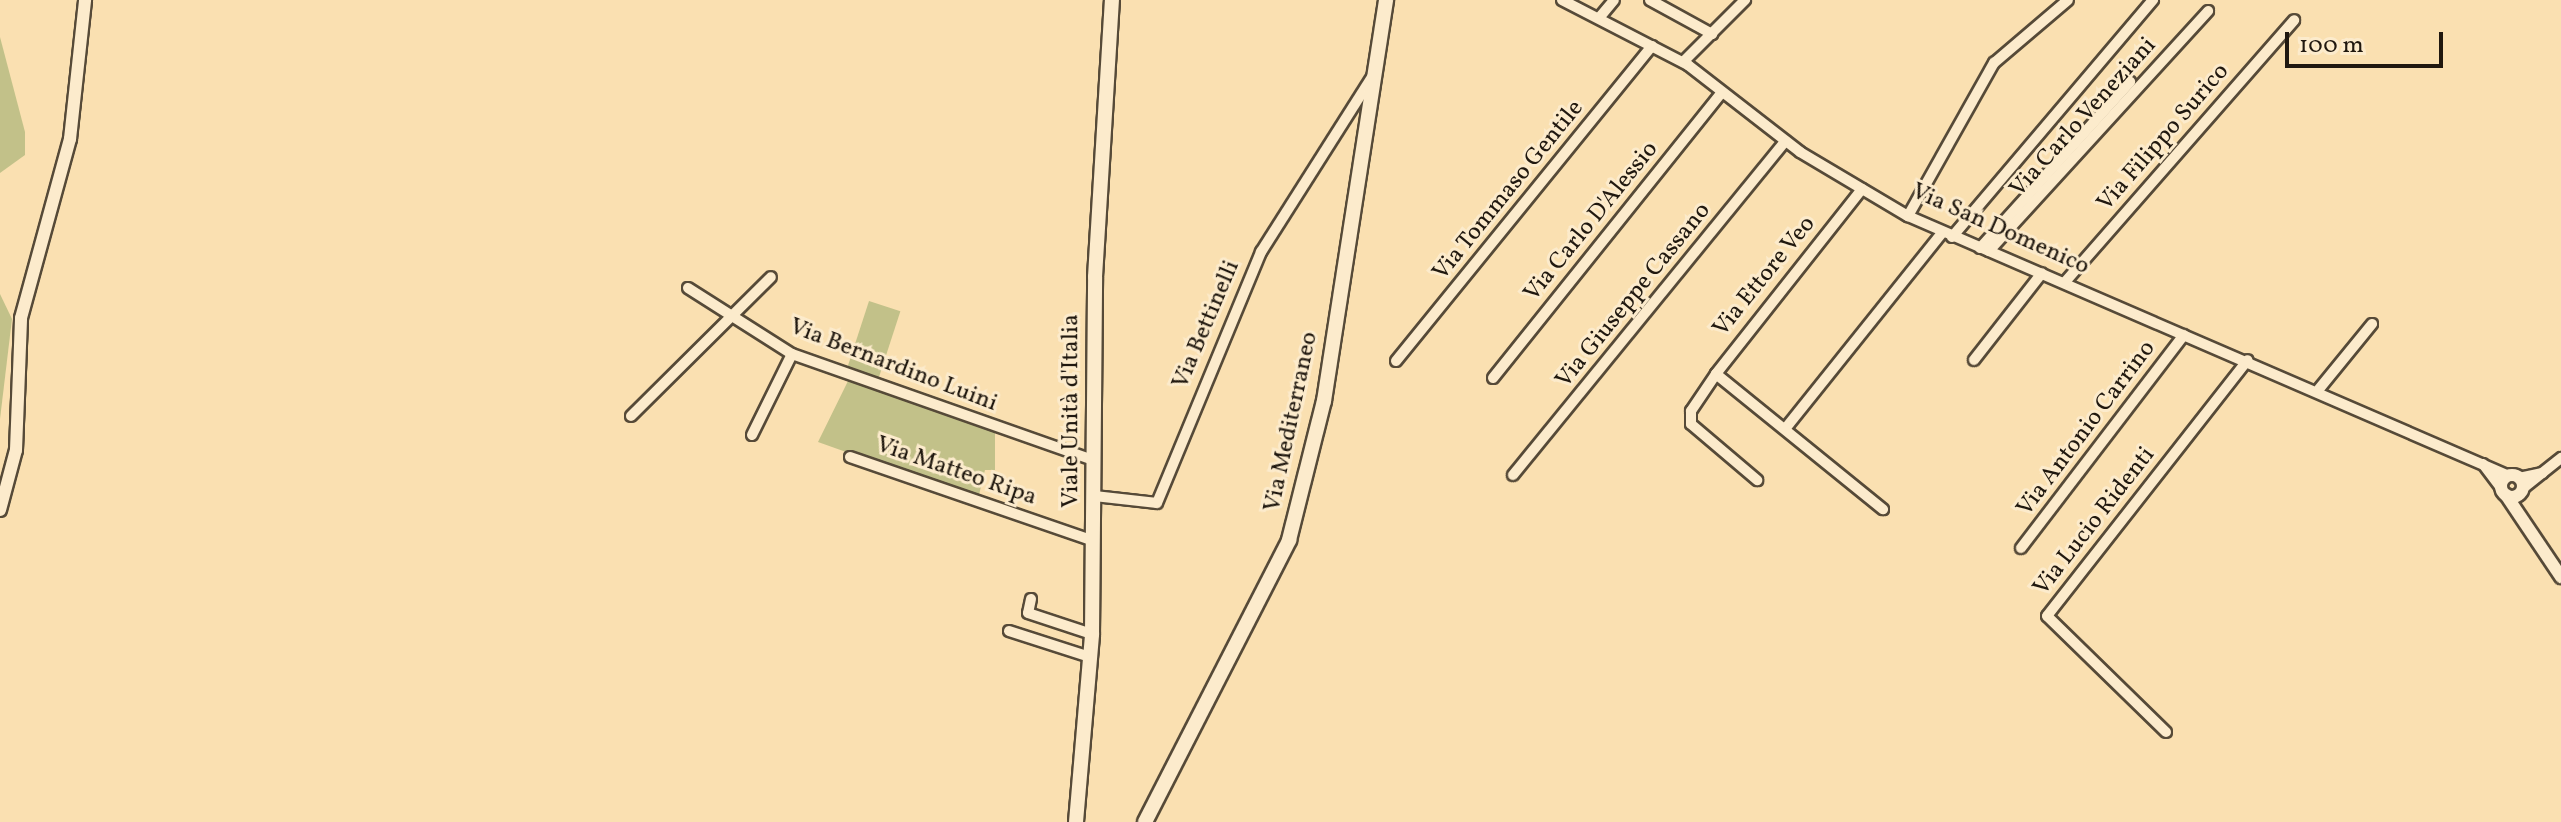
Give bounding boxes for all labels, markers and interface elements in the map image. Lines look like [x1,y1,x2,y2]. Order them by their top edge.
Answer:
scale bar [2289,16,2447,66]
text: 100 m [2299,29,2364,63]
street label: Via Carlo Veneziani [2004,32,2164,204]
street label: Via Filippo Surico [2092,58,2236,218]
street label: Via Tommaso Gentile [1427,95,1591,287]
street label: Via Carlo D'Alessio [1519,136,1665,308]
street label: Via San Domenico [1907,178,2093,282]
street label: Via Giuseppe Cassano [1550,198,1718,394]
street label: Via Ettore Veo [1707,211,1823,343]
street label: Via Bettinelli [1167,256,1247,394]
street label: Via Bernardino Luini [785,313,1001,419]
street label: Viale Unità d'Italia [1058,314,1086,508]
street label: Via Mediterraneo [1259,329,1325,515]
street label: Via Antonio Carrino [2012,335,2162,523]
street label: Via Matteo Ripa [872,431,1040,513]
street label: Via Lucio Ridenti [2028,442,2162,602]

